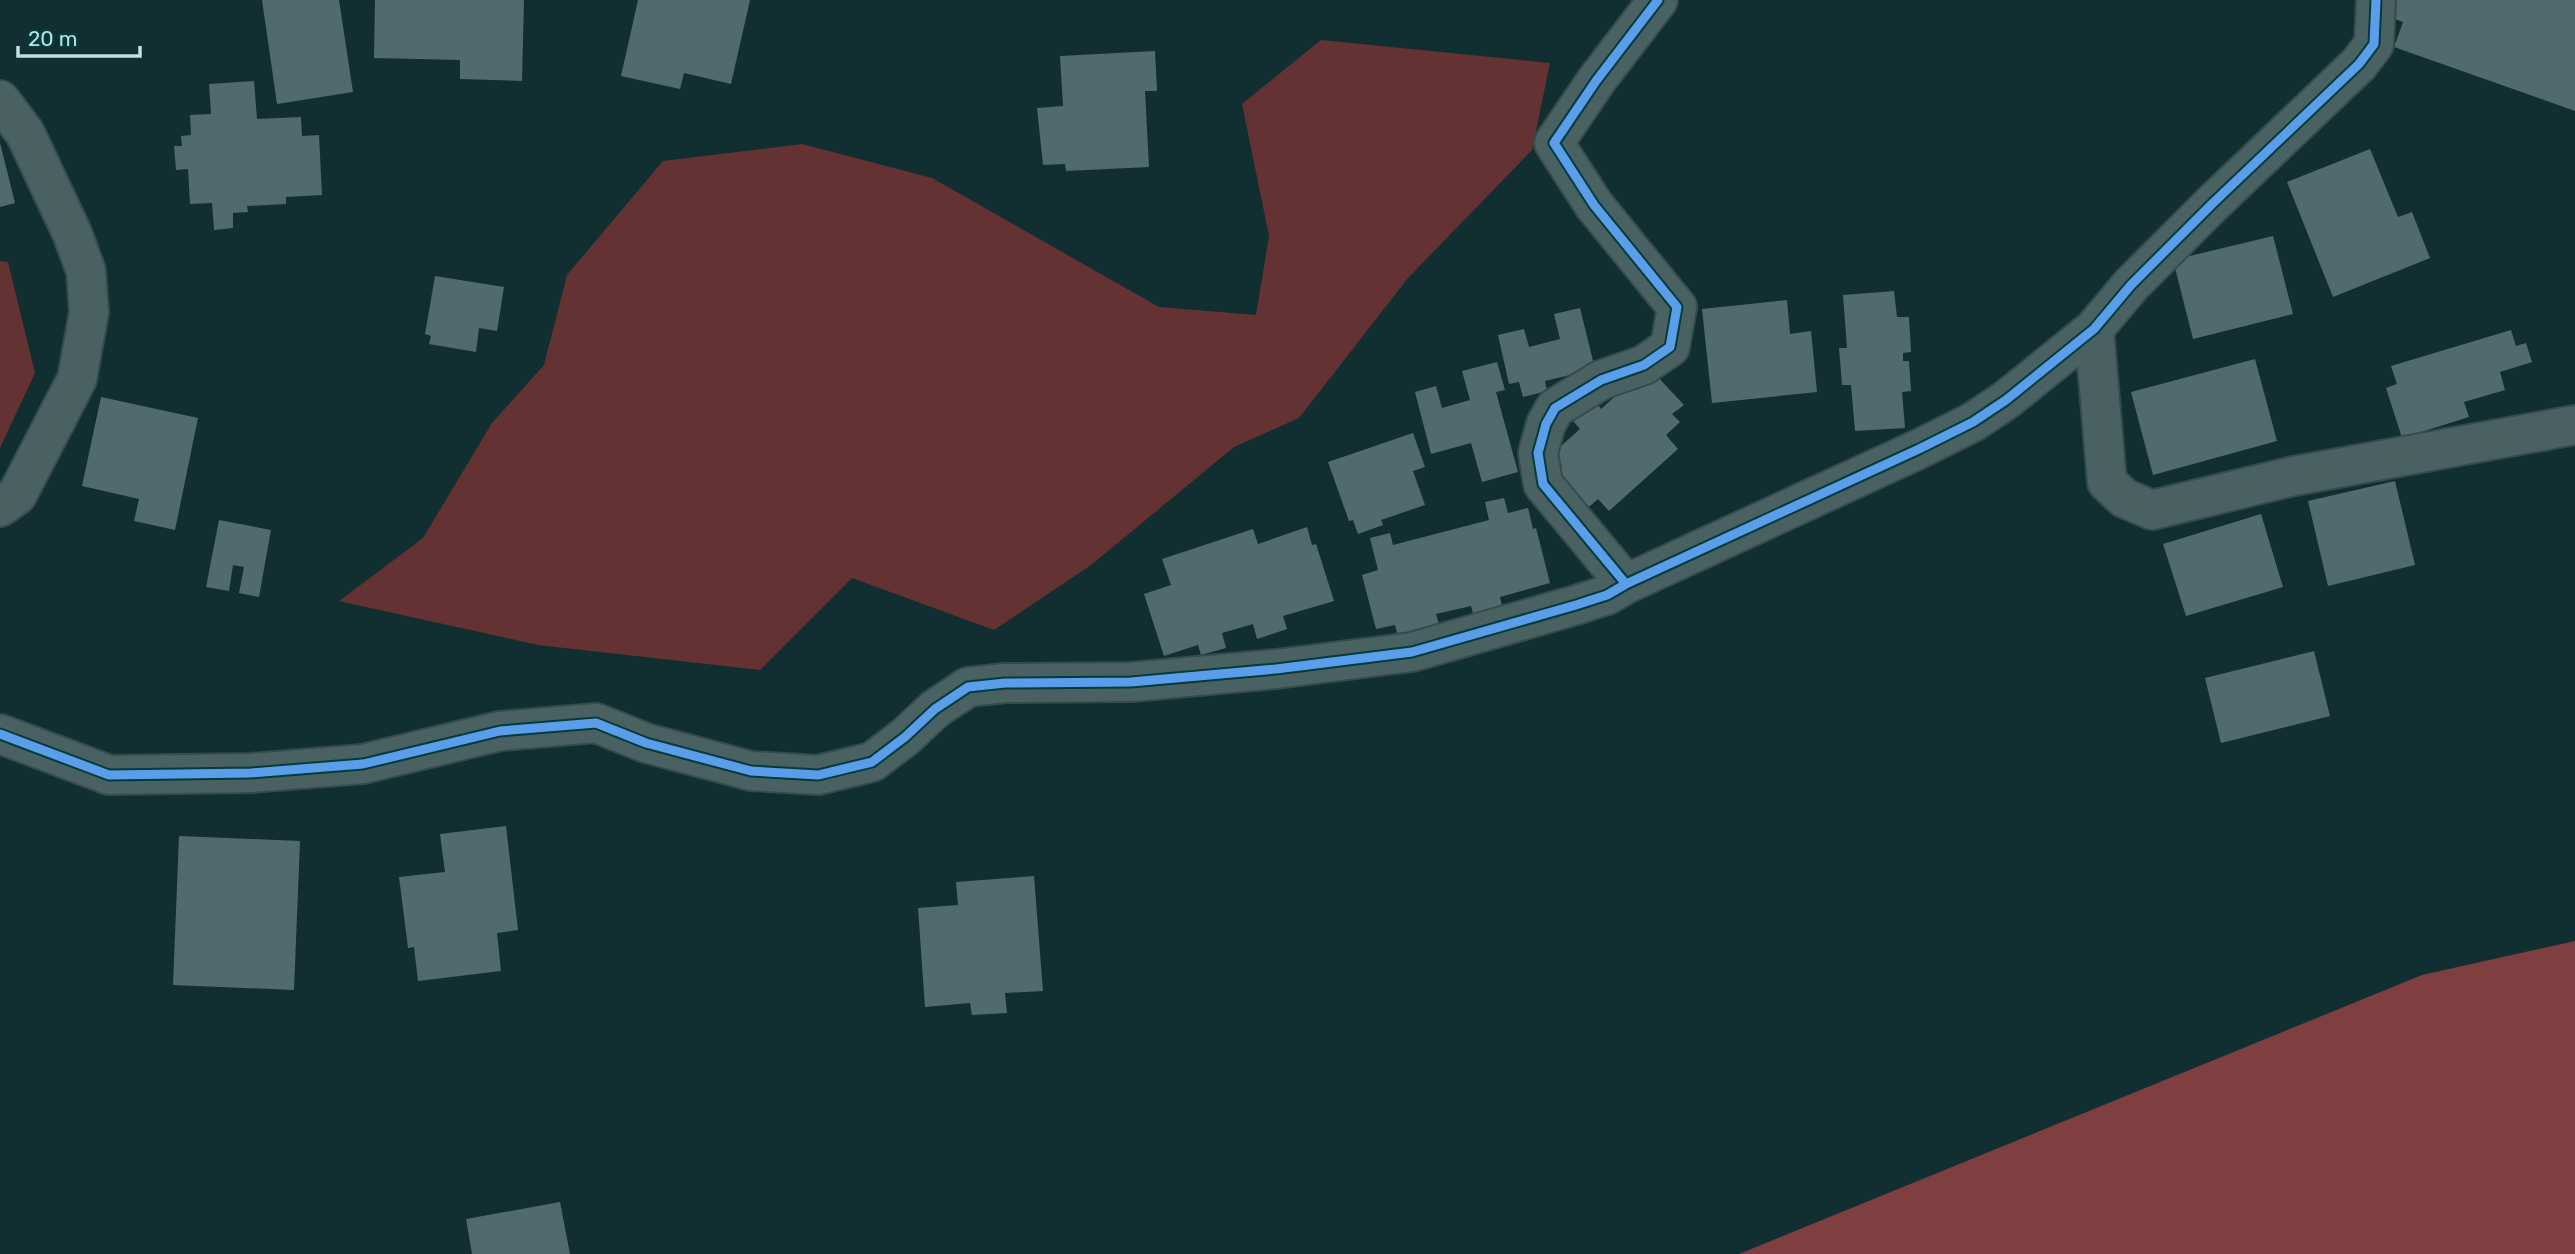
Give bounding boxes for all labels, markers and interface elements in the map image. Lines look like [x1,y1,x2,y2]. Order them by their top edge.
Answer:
scale bar [18,14,140,58]
text: 20 m [28,26,77,51]

